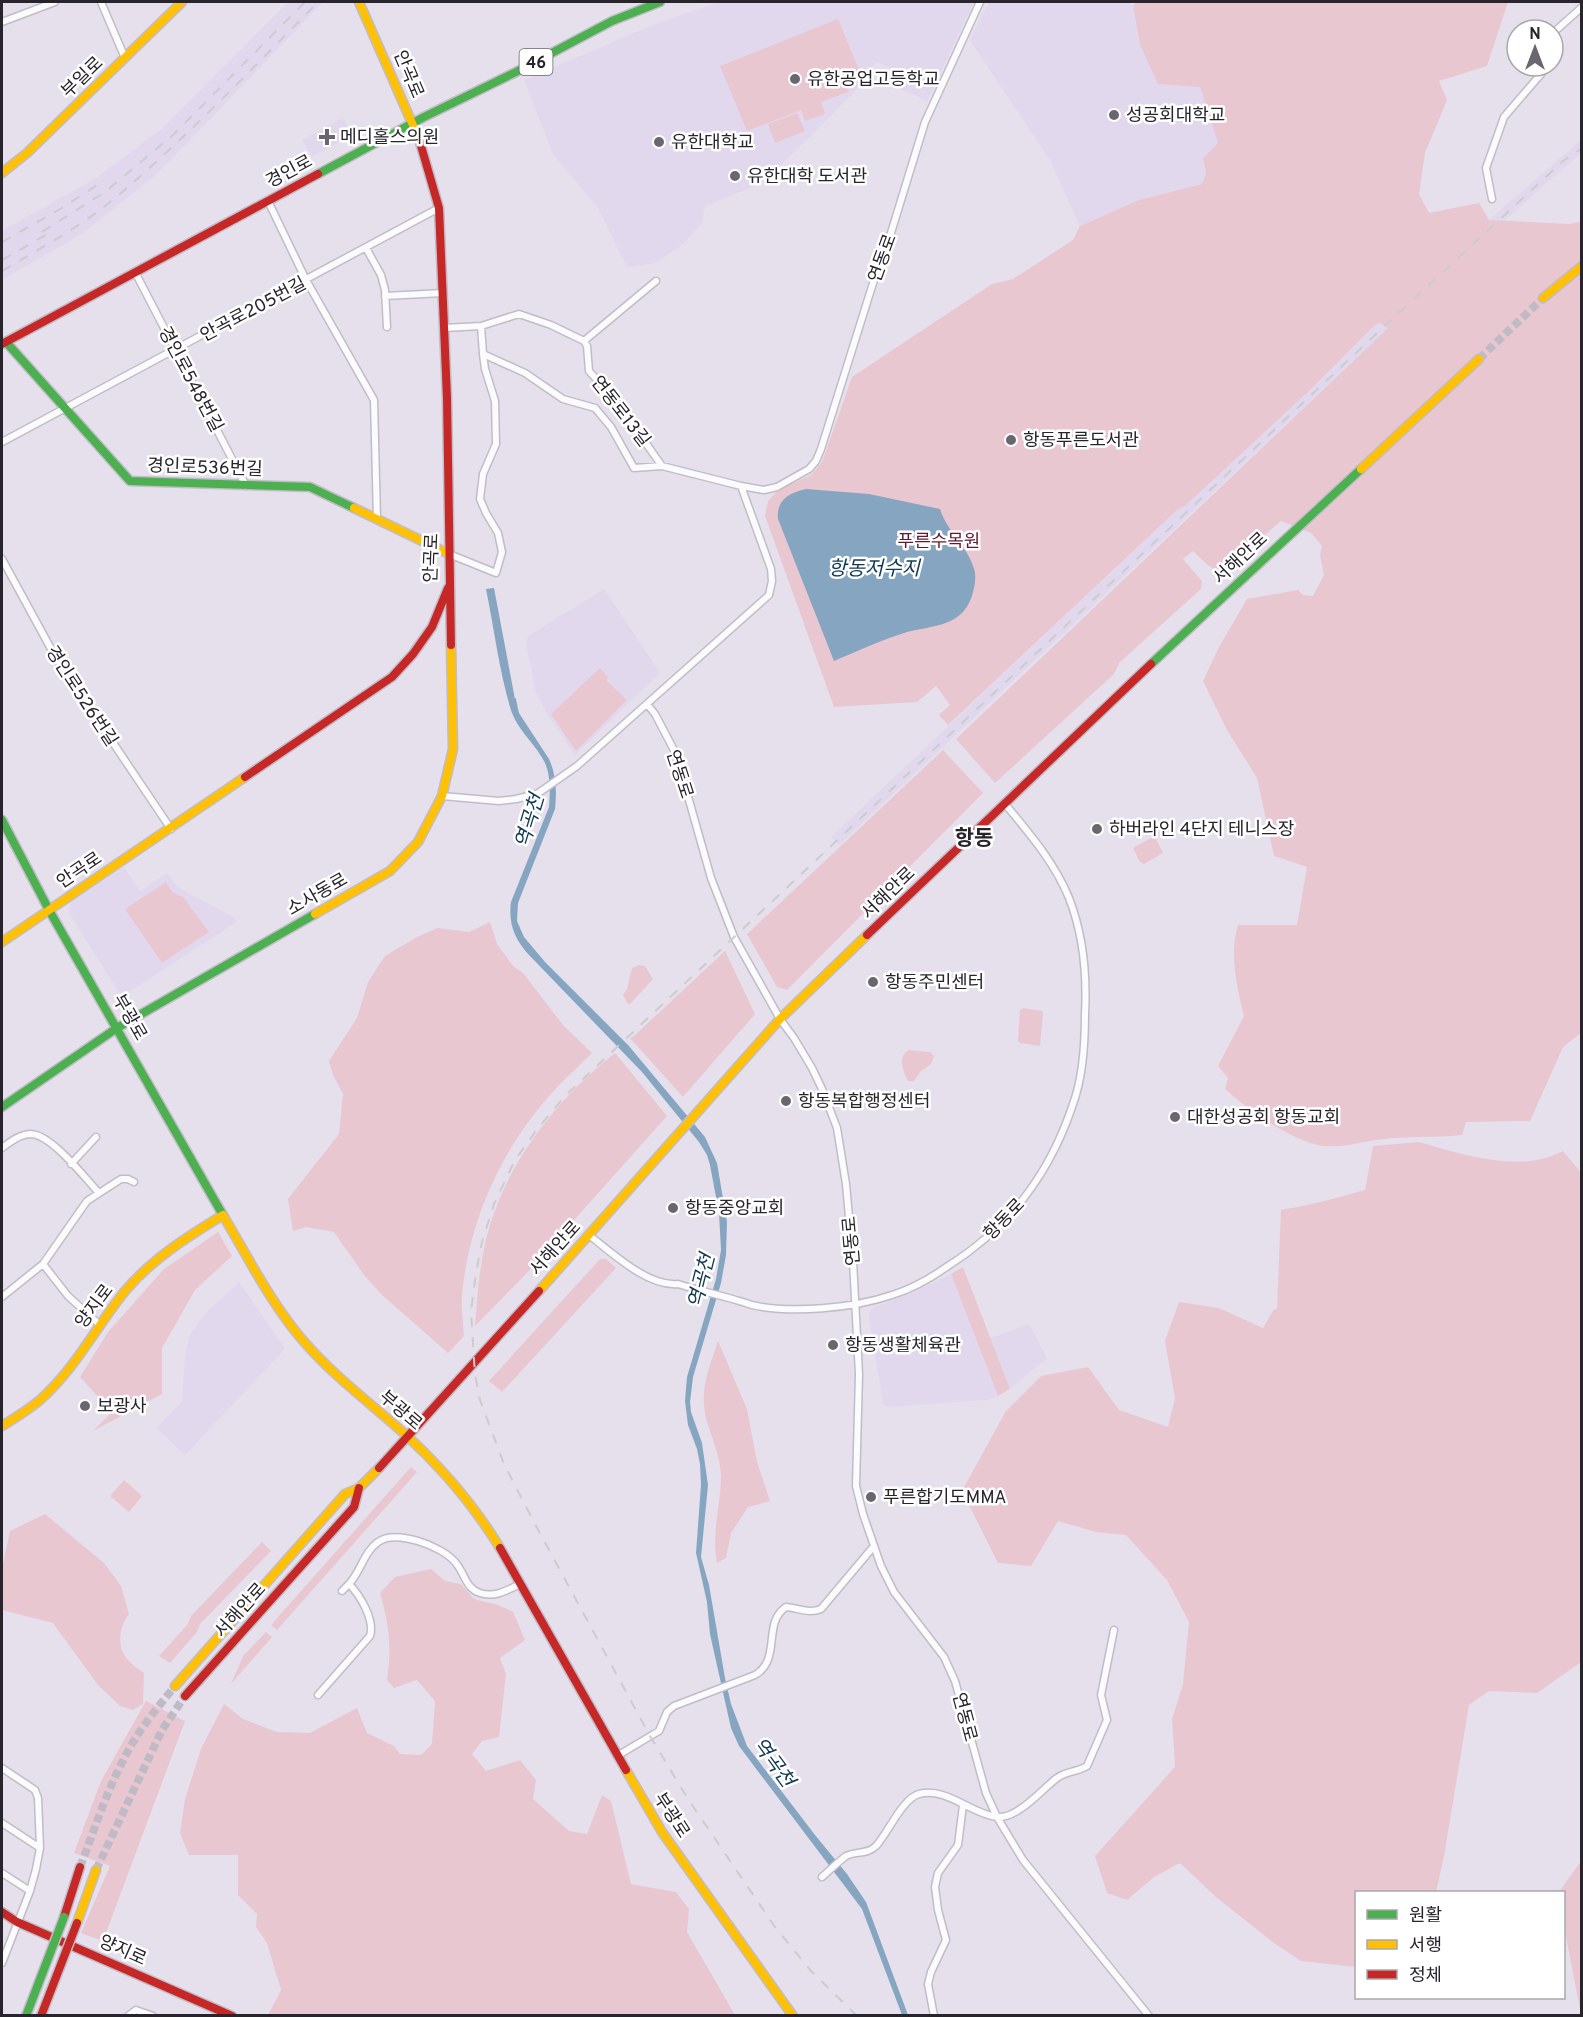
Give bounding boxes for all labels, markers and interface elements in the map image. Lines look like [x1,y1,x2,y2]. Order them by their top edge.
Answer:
north arrow [1505,18,1565,78]
text: N [1529,25,1541,45]
street label: 안곡로 [387,47,428,102]
road number: 46 [520,49,552,75]
street label: 부일로 [57,53,109,104]
place label: 유한공업고등학교 [807,69,939,92]
marker: 유한공업고등학교 [788,72,802,86]
place label: 성공회대학교 [1126,105,1225,128]
marker: 성공회대학교 [1107,108,1121,122]
place label: 메디홀스의원 [340,127,439,150]
marker: 메디홀스의원 [318,128,336,146]
place label: 유한대학교 [671,132,754,155]
marker: 유한대학교 [652,135,666,149]
street label: 경인로 [262,151,317,194]
place label: 유한대학 도서관 [747,166,868,189]
marker: 유한대학 도서관 [728,169,742,183]
street label: 연동로 [864,231,903,286]
street label: 안곡로205번길 [197,273,311,348]
street label: 경인로548번길 [152,323,227,437]
street label: 연동로13길 [585,372,655,452]
place label: 항동푸른도서관 [1023,430,1139,453]
marker: 항동푸른도서관 [1004,433,1018,447]
street label: 경인로536번길 [147,455,263,482]
street label: 서해안로 [1209,528,1273,590]
park label: 푸른수목원 [898,531,980,554]
street label: 안곡로 [420,533,445,583]
water label: 항동저수지 [828,557,922,583]
street label: 경인로526번길 [40,642,122,752]
street label: 연동로 [660,747,697,802]
water label: 역곡천 [510,789,552,852]
place label: 하버라인 4단지 테니스장 [1109,819,1294,842]
marker: 하버라인 4단지 테니스장 [1090,822,1104,836]
district label: 항동 [955,826,993,853]
street label: 안곡로 [53,848,107,895]
street label: 서해안로 [857,863,921,925]
street label: 소사동로 [283,869,352,922]
place label: 항동주민센터 [885,972,984,995]
marker: 항동주민센터 [866,975,880,989]
street label: 부광로 [106,990,151,1045]
place label: 항동복합행정센터 [798,1091,930,1114]
marker: 항동복합행정센터 [779,1094,793,1108]
place label: 대한성공회 항동교회 [1187,1107,1340,1130]
marker: 대한성공회 항동교회 [1168,1110,1182,1124]
street label: 항동로 [980,1194,1031,1246]
place label: 항동중앙교회 [685,1198,784,1221]
marker: 항동중앙교회 [666,1201,680,1215]
street label: 연동로 [839,1215,866,1267]
street label: 서해안로 [525,1217,587,1281]
water label: 역곡천 [684,1249,723,1311]
street label: 양지로 [71,1280,119,1334]
place label: 항동생활체육관 [845,1335,961,1358]
marker: 항동생활체육관 [826,1338,840,1352]
street label: 부광로 [374,1386,426,1436]
place label: 보광사 [97,1396,147,1419]
marker: 보광사 [78,1399,92,1413]
place label: 푸른합기도MMA [883,1487,1007,1510]
marker: 푸른합기도MMA [864,1490,878,1504]
street label: 서해안로 [210,1579,272,1643]
street label: 연동로 [946,1690,981,1744]
water label: 역곡천 [746,1733,801,1795]
street label: 부광로 [648,1789,694,1843]
legend [1355,1891,1565,1999]
text: 원활 [1409,1905,1442,1928]
street label: 양지로 [95,1931,150,1972]
text: 서행 [1409,1935,1442,1958]
text: 정체 [1409,1965,1442,1988]

